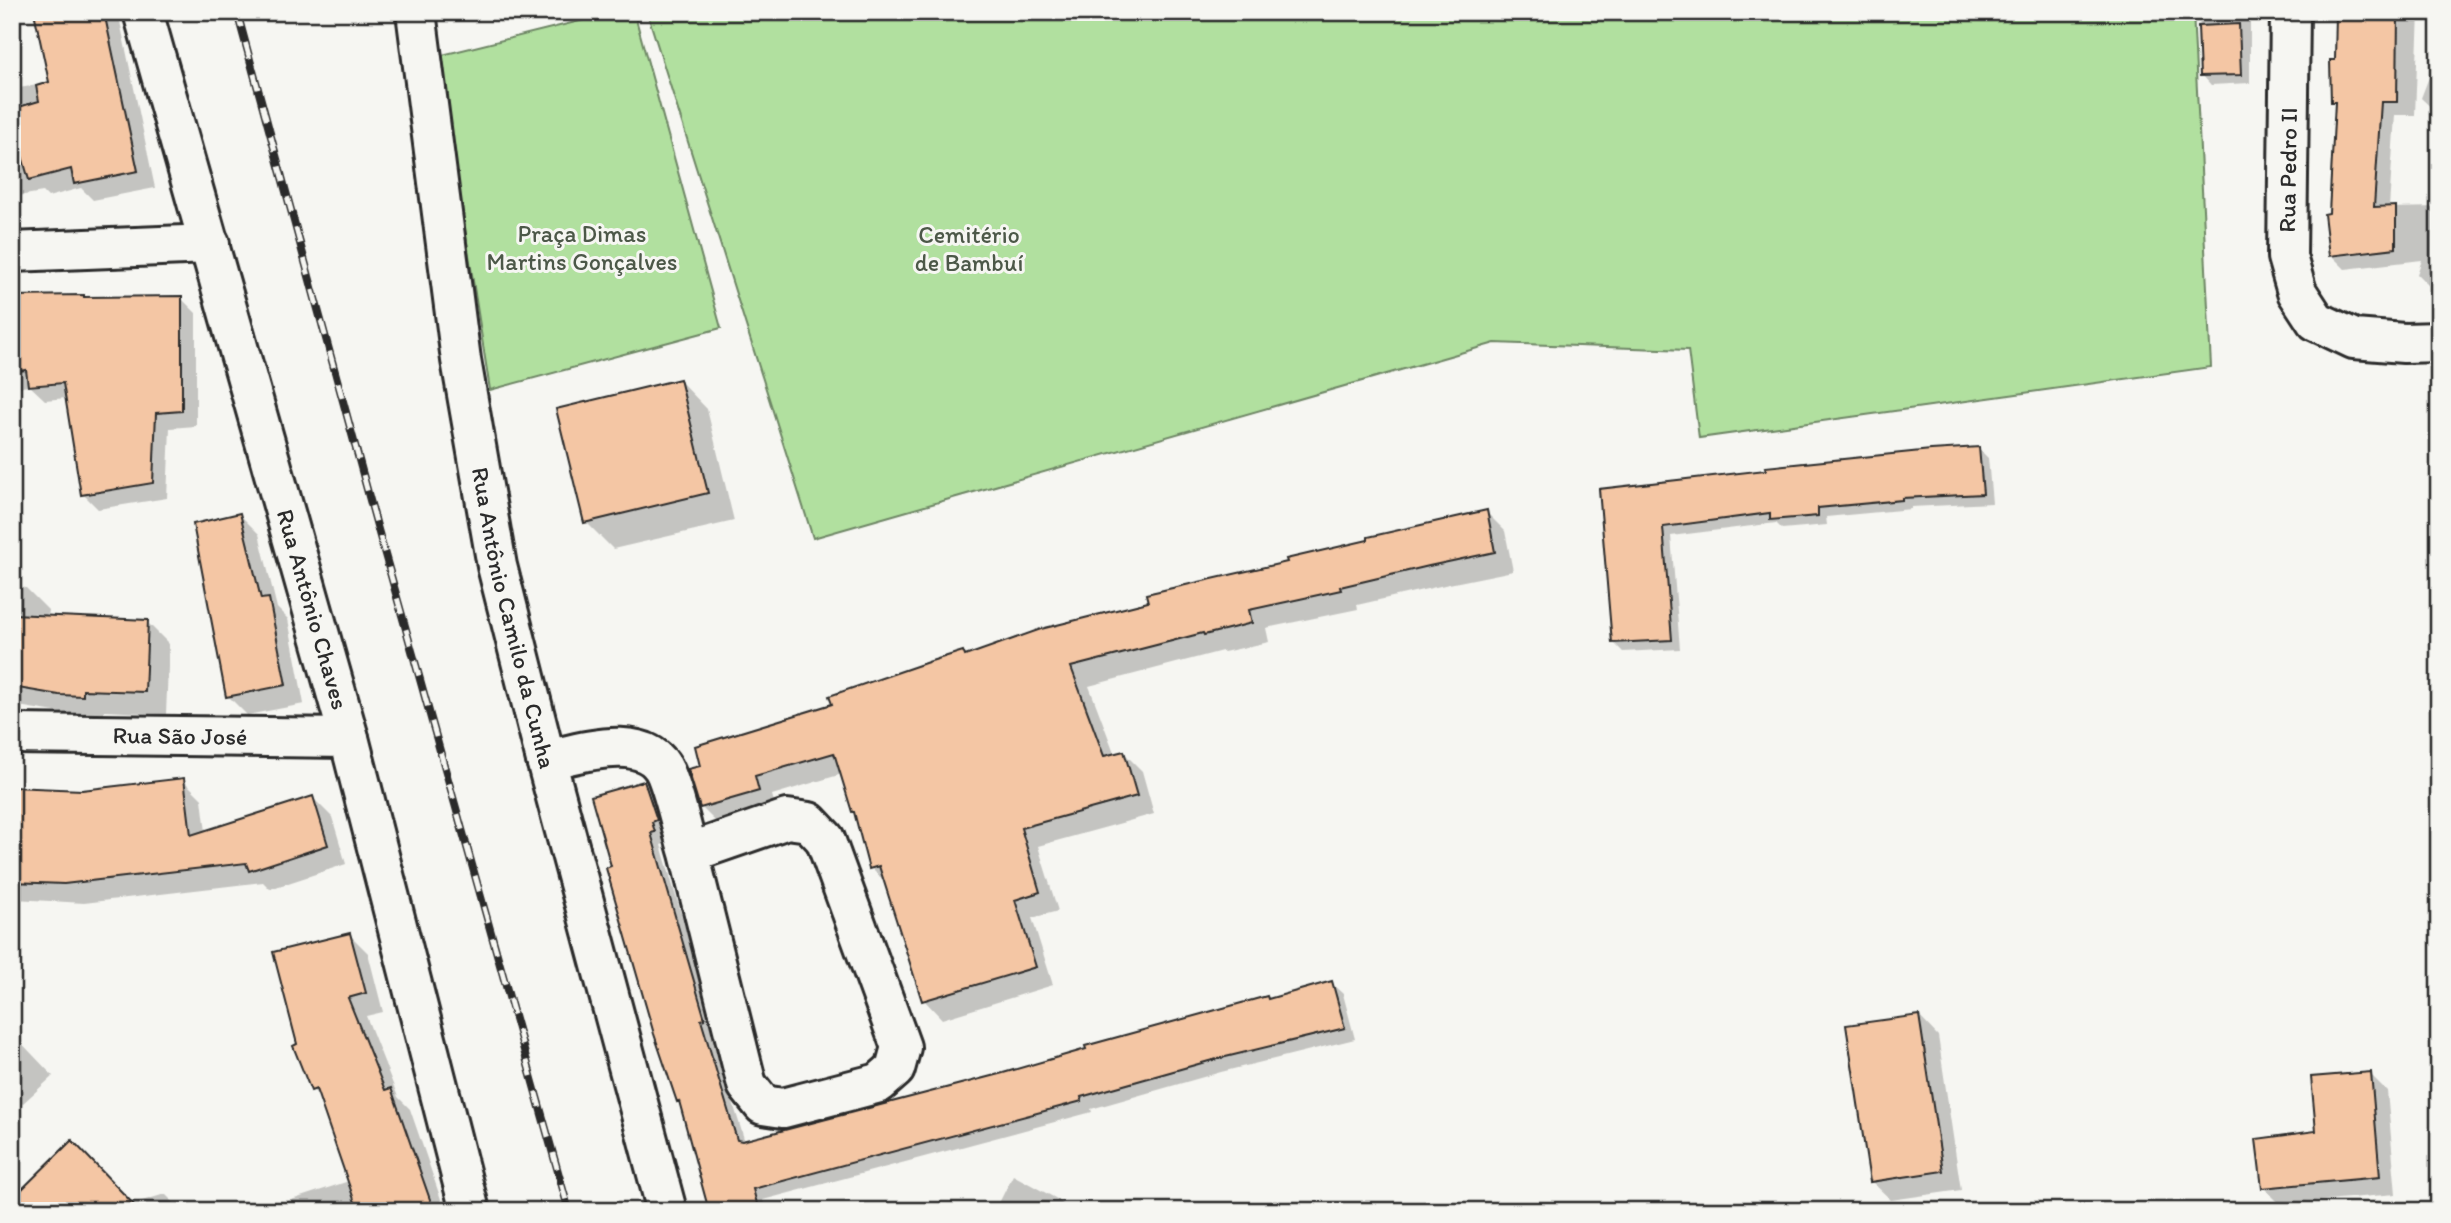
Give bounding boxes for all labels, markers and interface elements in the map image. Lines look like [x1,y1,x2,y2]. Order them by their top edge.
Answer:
street label: Rua Pedro II [2272,107,2303,233]
park label: Praça Dimas Martins Gonçalves [487,219,678,276]
park label: Cemitério de Bambuí [915,220,1023,277]
street label: Rua Antônio Camilo da Cunha [466,465,563,772]
street label: Rua Antônio Chaves [271,506,355,713]
street label: Rua São José [112,720,248,751]

